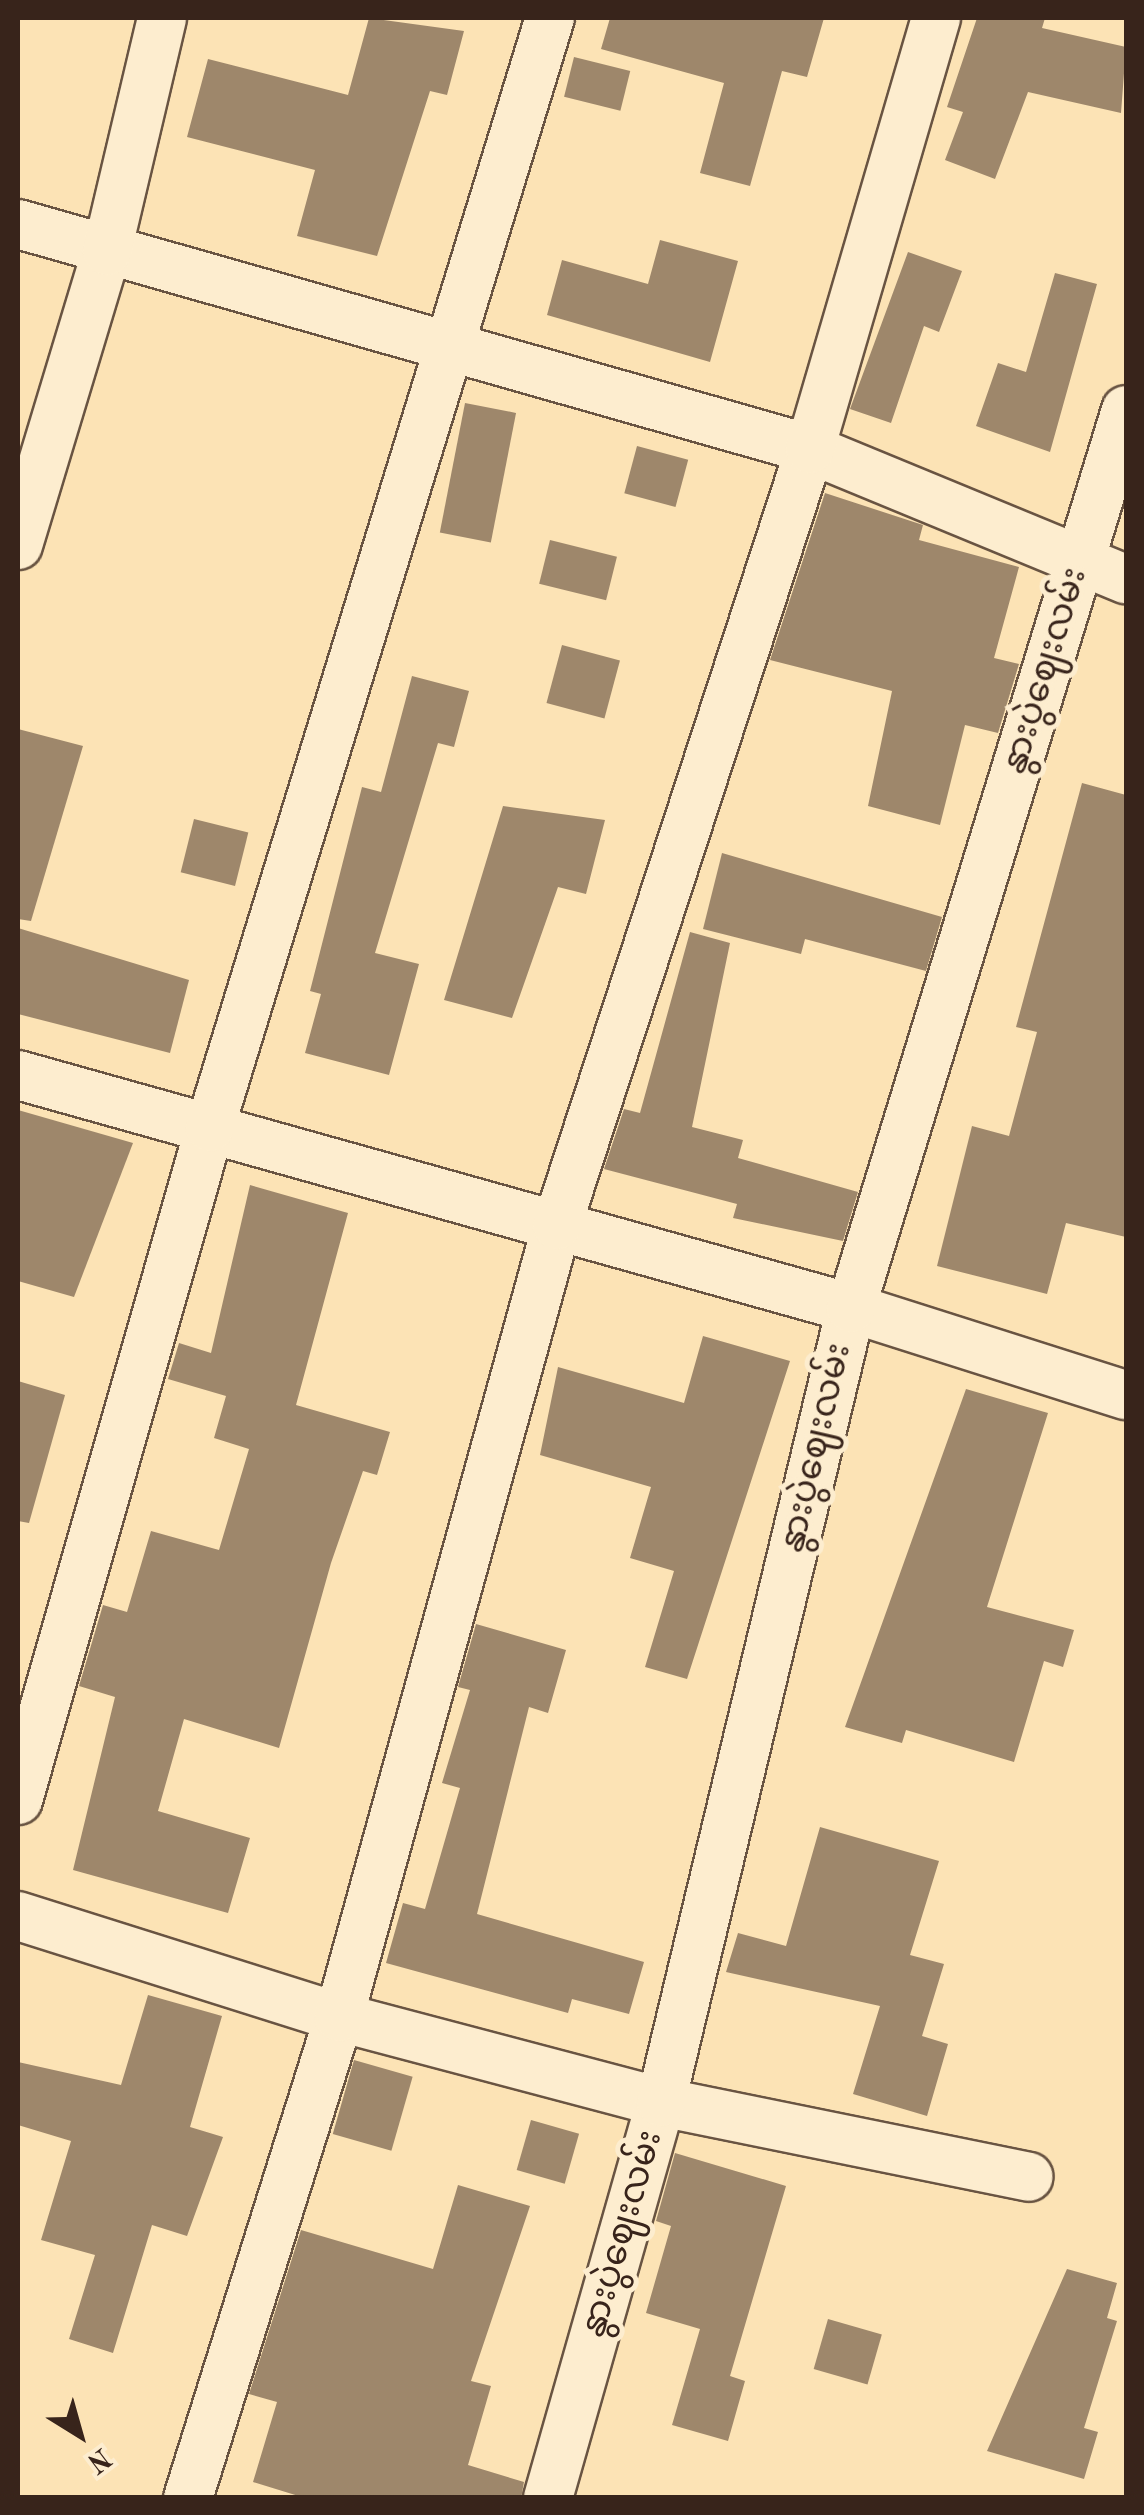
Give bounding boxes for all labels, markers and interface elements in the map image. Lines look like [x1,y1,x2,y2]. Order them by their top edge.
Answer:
street label: နွားပွဲဈေးလမ်း [995,563,1097,779]
street label: နွားပွဲဈေးလမ်း [773,1339,861,1557]
street label: နွားပွဲဈေးလမ်း [573,2126,673,2342]
north arrow [30,2385,130,2485]
text: N [81,2441,115,2477]

